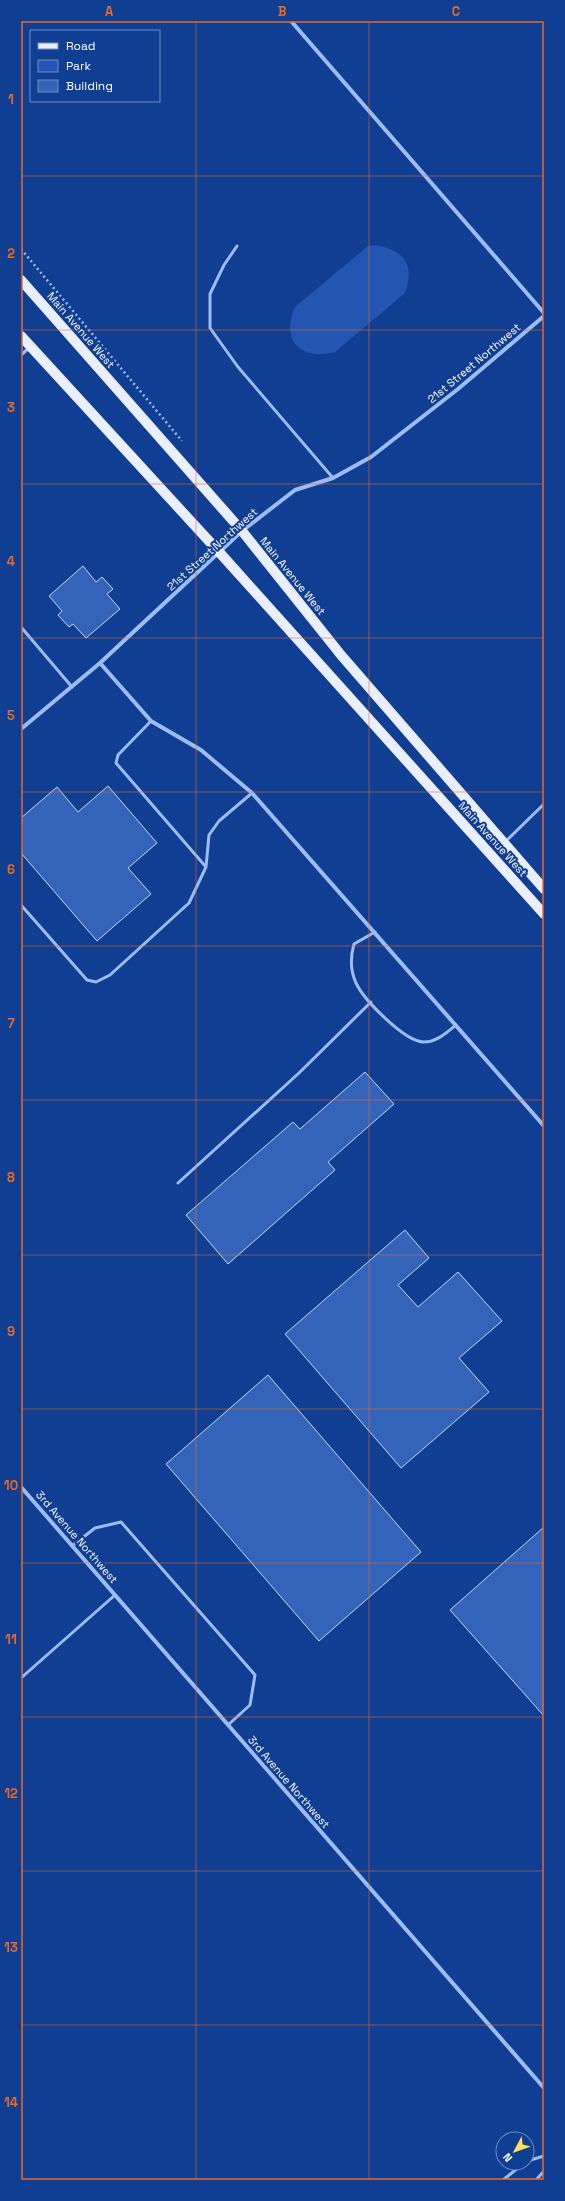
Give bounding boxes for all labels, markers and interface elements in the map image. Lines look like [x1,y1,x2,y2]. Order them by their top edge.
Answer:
text: A [105,3,114,20]
text: B [278,3,287,20]
text: C [452,3,460,20]
legend [30,30,160,102]
text: Road [66,38,95,54]
text: Park [66,58,91,74]
text: Building [66,78,113,94]
text: 1 [8,91,14,108]
text: 2 [7,245,15,262]
street label: Main Avenue West [44,289,118,371]
street label: 21st Street Northwest [425,320,523,406]
text: 3 [7,399,15,416]
street label: 21st Street Northwest [164,505,260,593]
street label: Main Avenue West [257,534,329,618]
text: 4 [7,553,15,570]
text: 5 [7,707,15,724]
street label: Main Avenue West [456,799,530,879]
text: 6 [7,861,15,878]
text: 7 [7,1015,15,1032]
text: 8 [7,1169,15,1186]
text: 9 [7,1323,15,1340]
text: 10 [4,1477,18,1494]
street label: 3rd Avenue Northwest [33,1488,121,1586]
text: 11 [5,1631,17,1648]
street label: 3rd Avenue Northwest [245,1733,333,1831]
text: 12 [4,1785,18,1802]
text: 13 [4,1939,18,1956]
text: 14 [4,2094,18,2111]
north arrow [495,2131,535,2171]
text: N [500,2150,515,2165]

